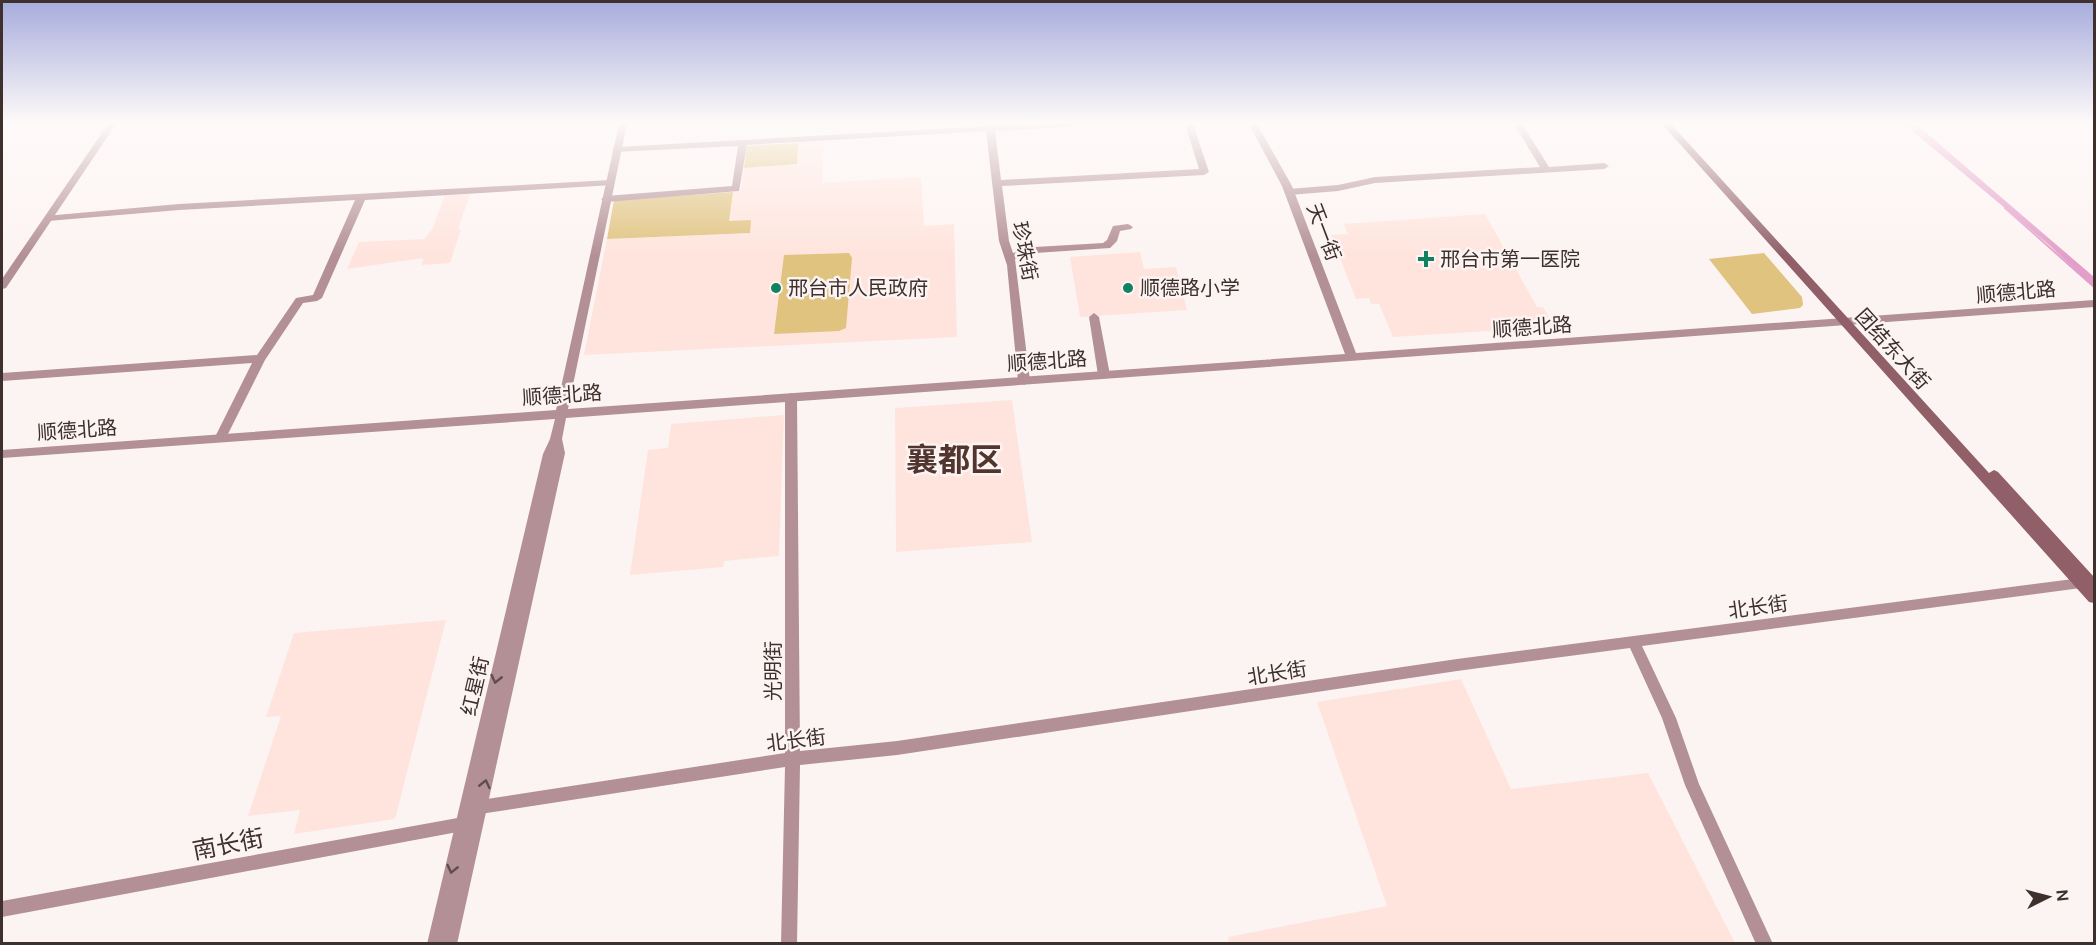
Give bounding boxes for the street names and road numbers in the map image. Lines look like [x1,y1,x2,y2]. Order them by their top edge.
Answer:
street label: 天一街 [1301,199,1347,265]
street label: 珍珠街 [1007,219,1043,283]
street label: 顺德北路 [1975,276,2057,308]
street label: 团结东大街 [1850,303,1936,395]
street label: 顺德北路 [1491,311,1573,343]
street label: 顺德北路 [1006,345,1088,377]
street label: 顺德北路 [521,379,603,411]
street label: 顺德北路 [36,414,118,446]
street label: 北长街 [1726,590,1790,624]
street label: 光明街 [760,641,786,701]
street label: 红星街 [456,654,494,718]
street label: 北长街 [1245,655,1309,691]
street label: 北长街 [765,723,827,757]
street label: 南长街 [190,822,266,866]

